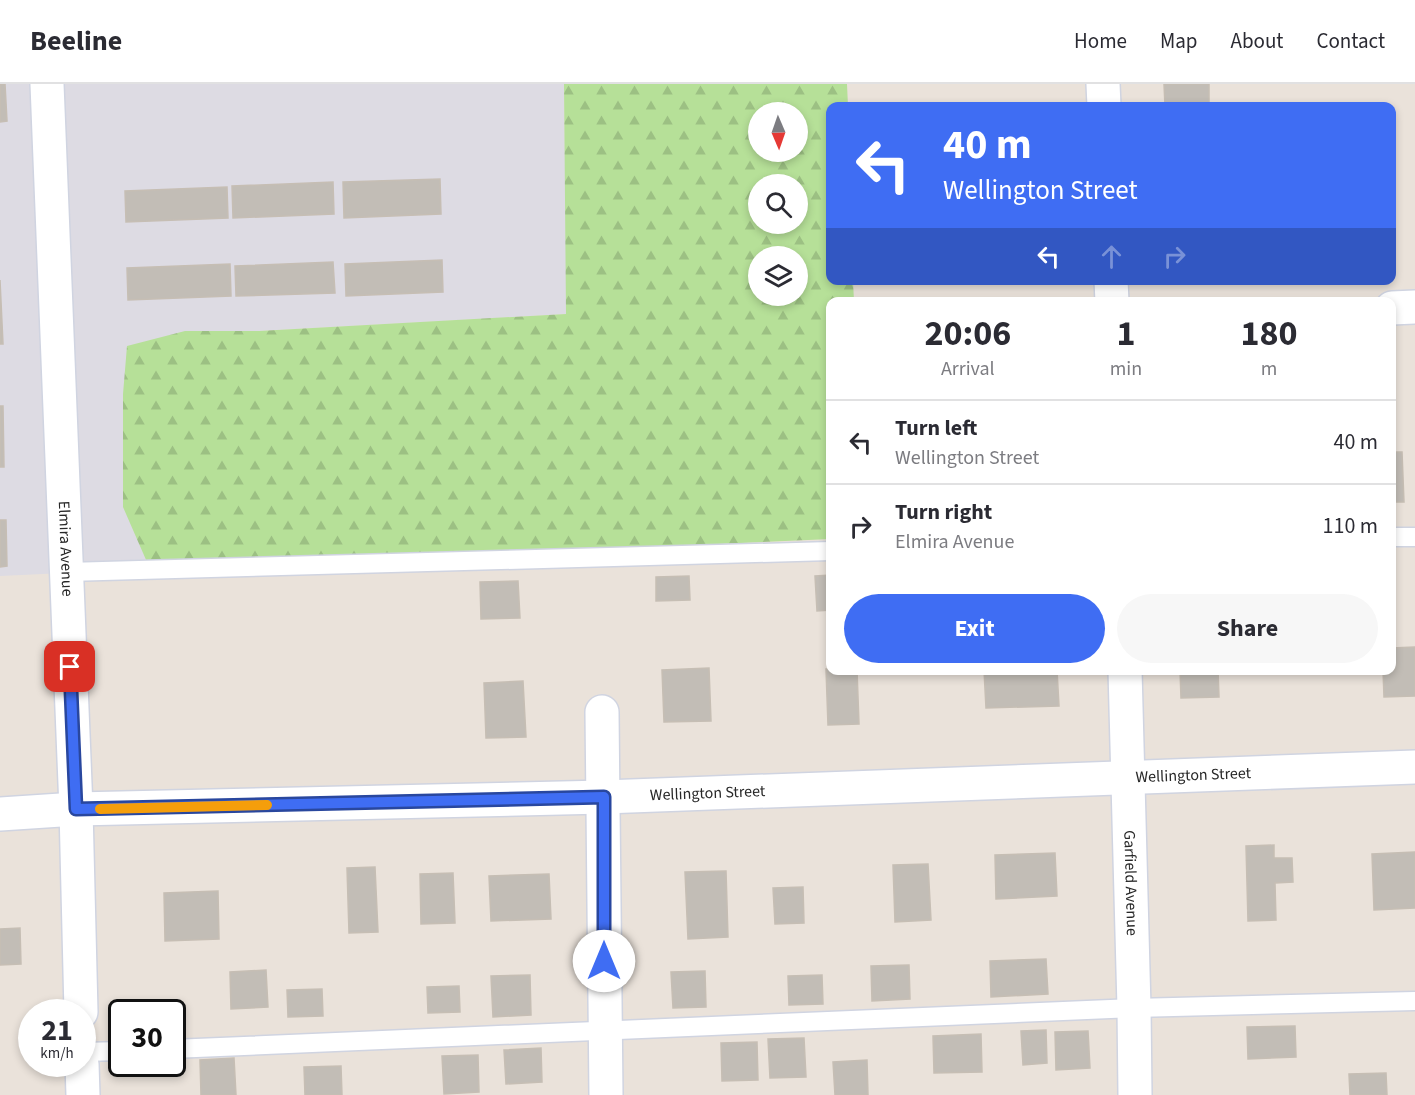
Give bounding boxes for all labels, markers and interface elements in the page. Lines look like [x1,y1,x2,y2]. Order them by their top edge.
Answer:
text: Beeline [30,21,122,61]
text: Home [1074,26,1127,56]
text: Map [1160,26,1198,56]
text: About [1231,26,1283,56]
text: Contact [1316,26,1385,56]
north arrow [748,102,808,162]
map controls [748,102,808,306]
text: 40 m [943,115,1032,175]
icon: left [844,126,922,204]
text: Wellington Street [943,171,1138,210]
button: search [748,174,808,234]
icon: left [1032,240,1065,273]
icon: ahead [1095,240,1128,273]
icon: right [1158,240,1191,273]
button: layers [748,246,808,306]
text: 20:06 [924,308,1011,359]
text: 1 [1116,308,1135,359]
text: 180 [1241,308,1298,359]
text: Arrival [941,355,995,383]
text: min [1110,355,1142,383]
text: m [1261,355,1277,383]
text: Turn left [895,412,977,444]
icon: left [844,426,877,459]
text: 40 m [1333,426,1378,458]
text: Wellington Street [895,444,1039,472]
text: Turn right [895,496,992,528]
street label: Elmira Avenue [53,500,78,597]
icon: right [844,510,877,543]
text: 110 m [1323,510,1378,542]
text: Elmira Avenue [895,528,1014,556]
button: Exit [844,594,1105,663]
button: Share [1117,594,1378,663]
pin [44,641,95,692]
icon: arrive [53,650,86,683]
street label: Wellington Street [1135,762,1252,788]
street label: Wellington Street [650,780,766,806]
street label: Garfield Avenue [1118,830,1143,936]
position arrow [572,929,636,993]
speed limit sign: 30 [108,999,186,1077]
text: 21 [41,1009,73,1052]
text: km/h [40,1043,74,1064]

